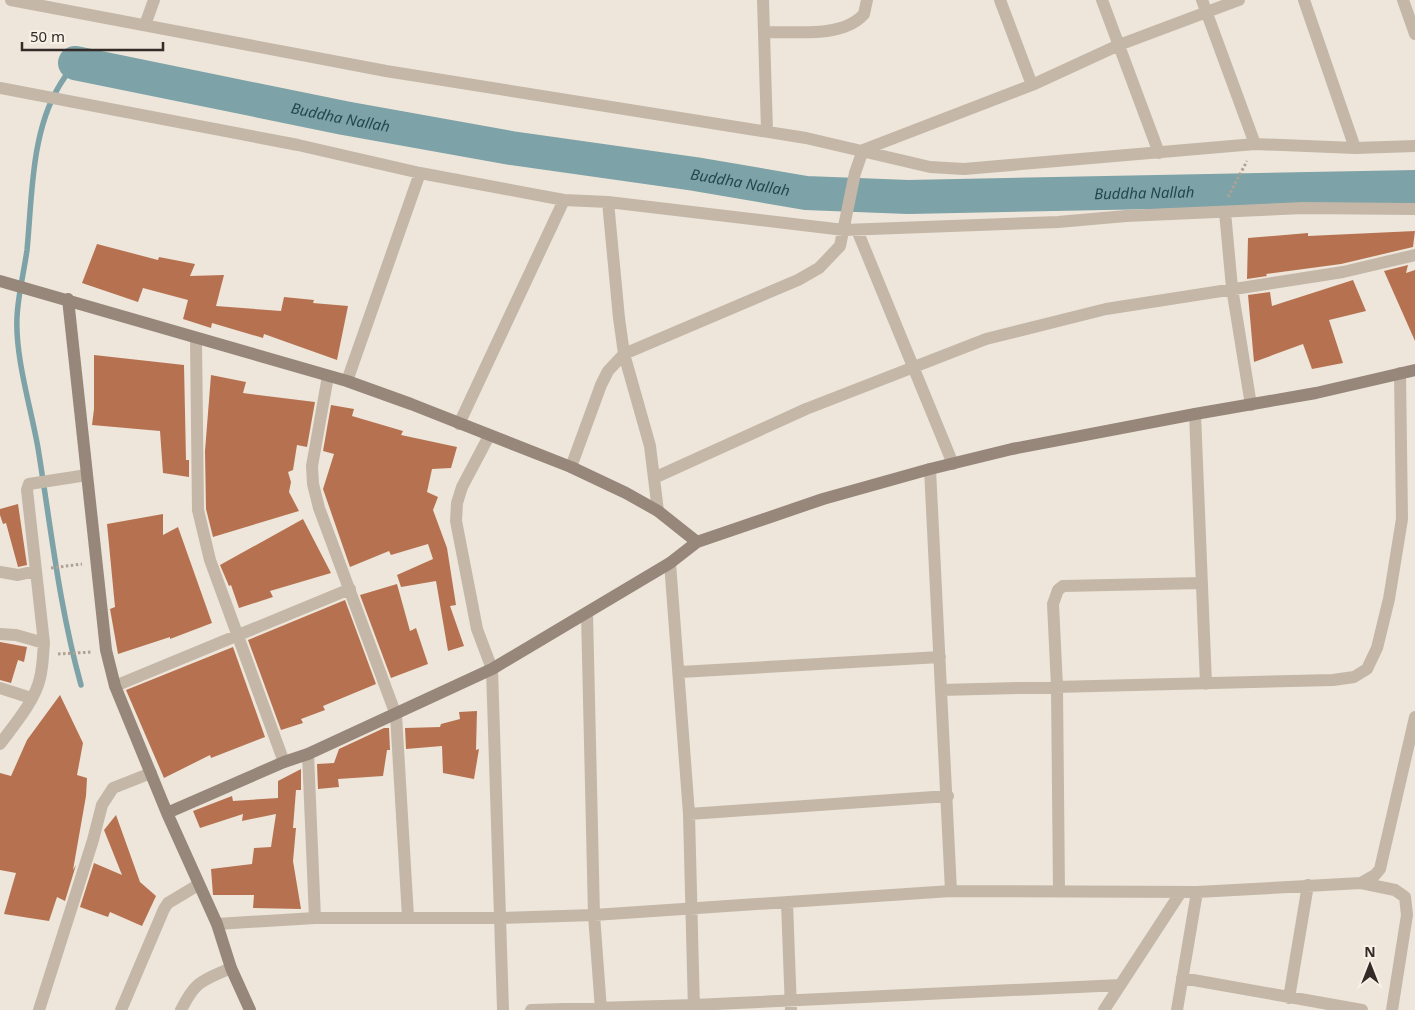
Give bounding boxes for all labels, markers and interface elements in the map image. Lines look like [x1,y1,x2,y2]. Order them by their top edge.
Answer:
scale bar [22,20,164,52]
text: 50 m [30,26,65,46]
water label: Buddha Nallah [289,97,392,136]
water label: Buddha Nallah [689,163,791,200]
water label: Buddha Nallah [1094,181,1195,203]
north arrow [1345,940,1395,990]
text: N [1364,942,1376,961]

